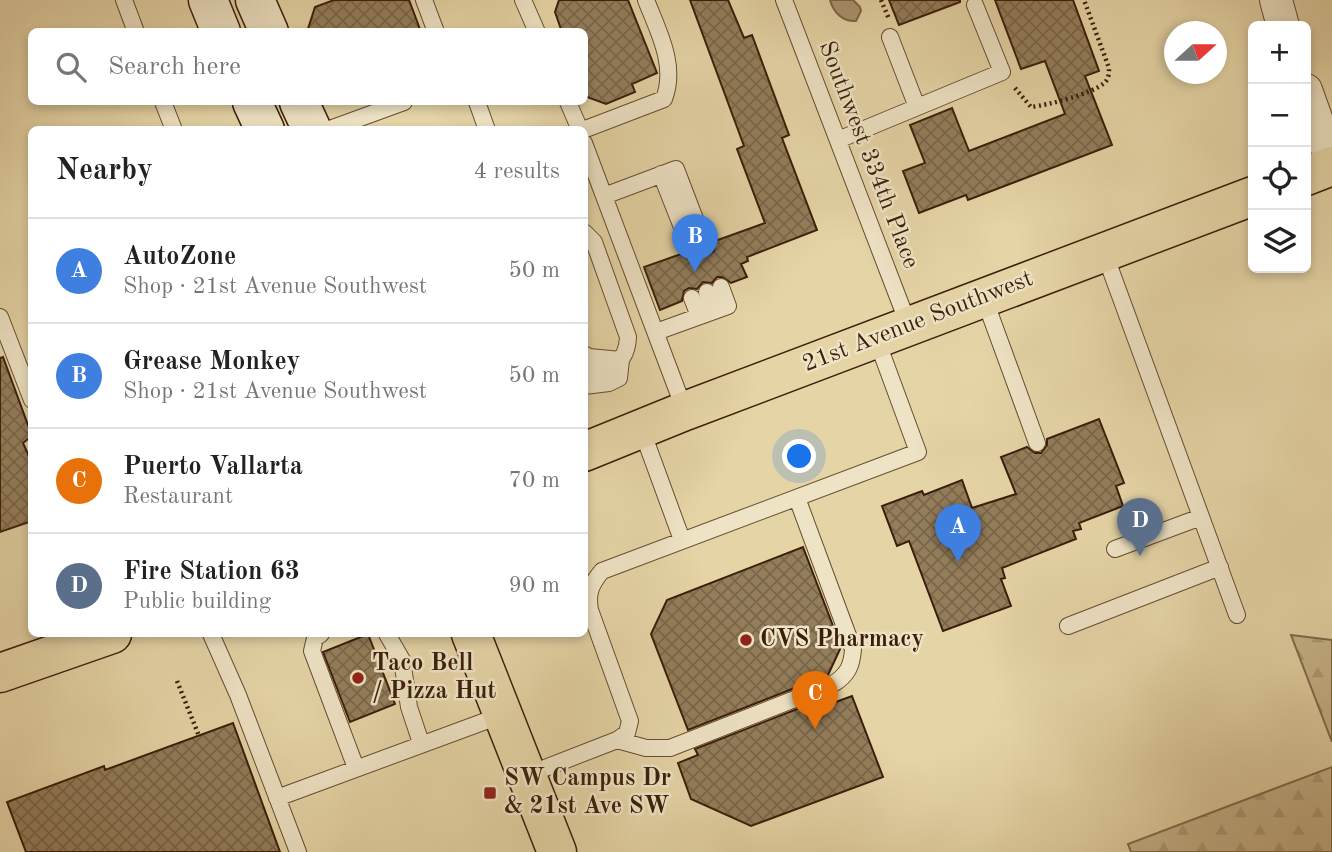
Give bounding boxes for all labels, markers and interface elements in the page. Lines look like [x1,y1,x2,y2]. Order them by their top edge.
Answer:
north arrow [1164,21,1227,84]
map controls [1248,21,1311,273]
button: + [1248,21,1311,84]
search box [28,28,588,105]
street label: Southwest 334th Place [814,38,922,272]
icon: search [52,48,90,86]
text: Search here [108,54,241,80]
button: − [1248,84,1311,147]
button: locate [1248,147,1311,210]
text: Nearby [56,156,153,186]
text: 4 results [474,160,560,183]
button: layers [1248,210,1311,273]
pin: B [672,214,718,272]
text: AutoZone [123,244,236,270]
text: A [70,259,88,282]
text: 50 m [509,259,560,282]
street label: 21st Avenue Southwest [799,267,1037,377]
text: Shop · 21st Avenue Southwest [123,275,427,298]
text: Grease Monkey [123,349,300,375]
text: B [71,364,87,387]
text: 50 m [509,364,560,387]
text: Shop · 21st Avenue Southwest [123,380,427,403]
your location [782,439,816,473]
text: Puerto Vallarta [123,454,303,480]
text: C [71,469,87,492]
text: 70 m [509,469,560,492]
text: Restaurant [123,485,233,508]
pin: D [1117,498,1163,556]
pin: A [935,504,981,562]
text: Fire Station 63 [123,559,300,585]
text: D [70,574,88,597]
text: 90 m [509,574,560,597]
text: Public building [123,590,271,613]
place label: CVS Pharmacy [760,628,924,652]
marker: CVS Pharmacy [738,632,754,648]
place label: Taco Bell / Pizza Hut [372,652,496,704]
marker: Taco Bell / Pizza Hut [350,670,366,686]
pin: C [792,671,838,729]
place label: SW Campus Dr & 21st Ave SW [504,767,671,819]
marker: SW Campus Dr & 21st Ave SW [482,785,498,801]

